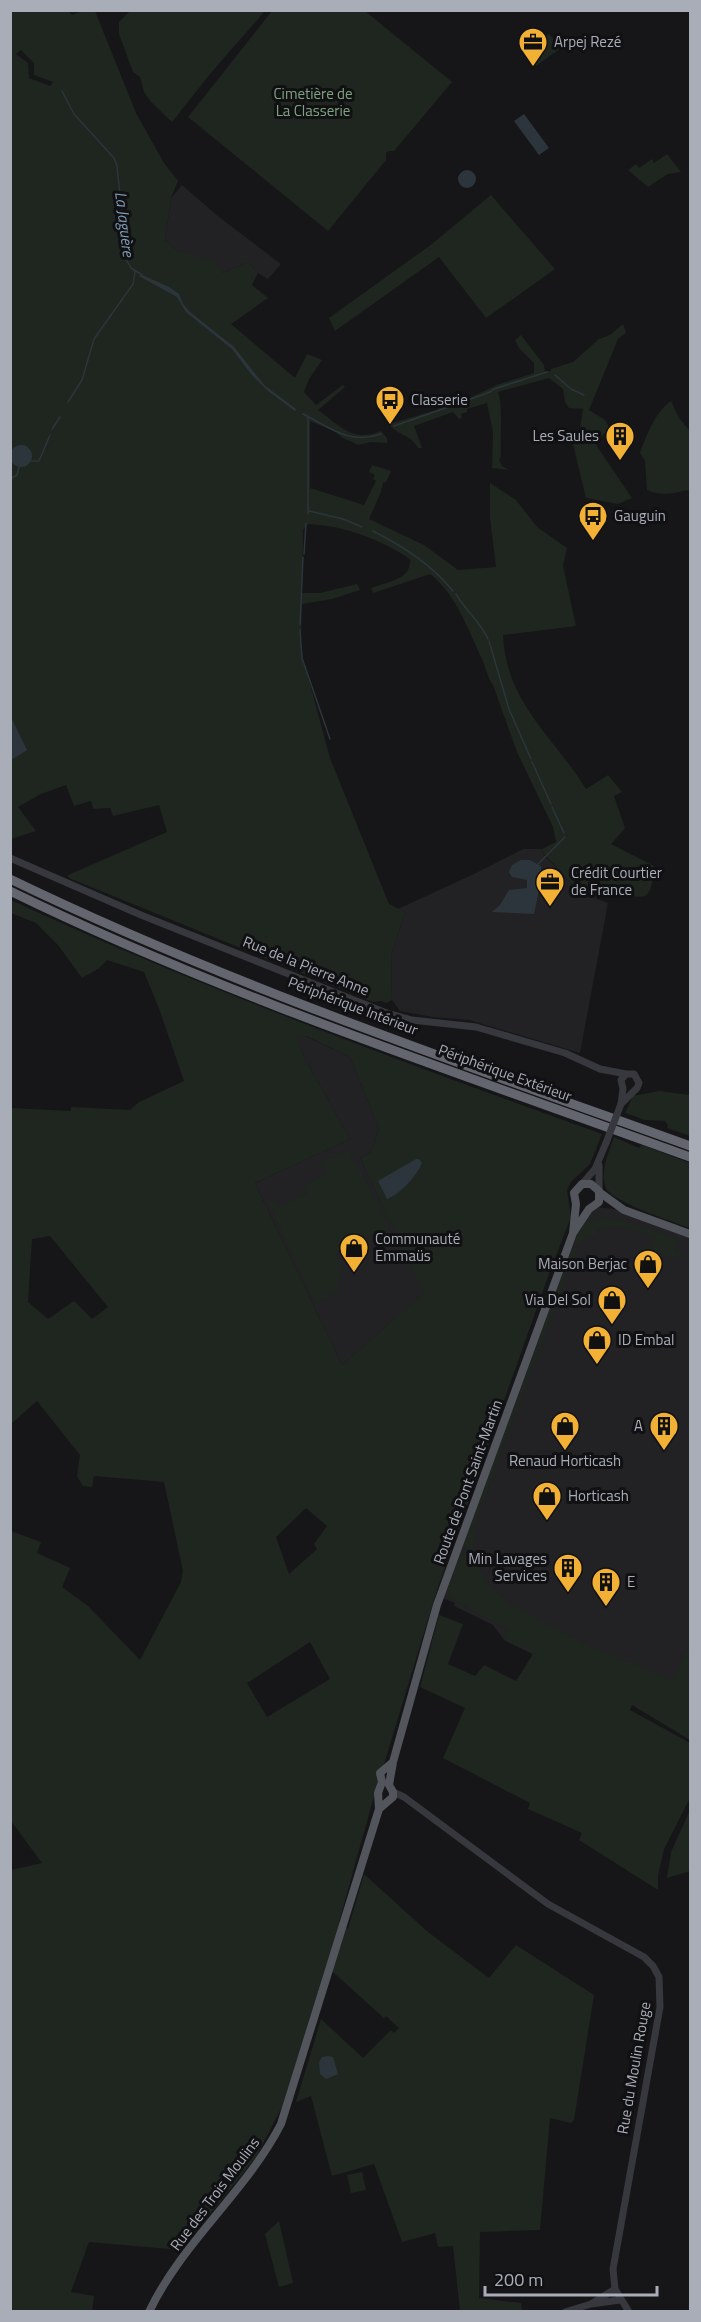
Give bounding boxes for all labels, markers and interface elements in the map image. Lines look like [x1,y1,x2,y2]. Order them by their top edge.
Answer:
office icon: Arpej Rezé [517,26,549,68]
place label: Arpej Rezé [554,30,621,53]
park label: Cimetière de La Classerie [273,82,353,122]
water label: La Jaguère [109,190,141,260]
bus stop icon: Classerie [374,384,406,426]
place label: Classerie [411,388,468,411]
building icon: Les Saules [604,420,636,462]
place label: Les Saules [532,424,599,447]
bus stop icon: Gauguin [577,500,609,542]
place label: Gauguin [614,504,666,527]
place label: Crédit Courtier de France [571,861,662,901]
office icon: Crédit Courtier de France [534,866,566,908]
street label: Rue de la Pierre Anne [239,930,373,1001]
street label: Périphérique Intérieur [285,970,421,1041]
street label: Périphérique Extérieur [435,1038,575,1107]
place label: Communauté Emmaüs [375,1227,460,1267]
shop icon: Communauté Emmaüs [338,1232,370,1274]
shop icon: Maison Berjac [632,1248,664,1290]
place label: Maison Berjac [538,1252,627,1275]
shop icon: Via Del Sol [596,1284,628,1326]
place label: Via Del Sol [525,1288,591,1311]
shop icon: ID Embal [581,1324,613,1366]
place label: ID Embal [618,1328,674,1351]
street label: Route de Pont Saint-Martin [427,1396,508,1567]
shop icon: Renaud Horticash [549,1410,581,1452]
building icon: A [648,1410,680,1452]
place label: A [634,1414,643,1437]
place label: Renaud Horticash [509,1449,621,1472]
shop icon: Horticash [531,1480,563,1522]
place label: Horticash [568,1484,629,1507]
place label: Min Lavages Services [468,1547,547,1587]
building icon: Min Lavages Services [552,1552,584,1594]
building icon: E [590,1566,622,1608]
place label: E [627,1570,635,1593]
street label: Rue du Moulin Rouge [611,2000,656,2136]
street label: Rue des Trois Moulins [164,2132,265,2255]
scale bar [485,2259,658,2297]
text: 200 m [494,2266,543,2293]

